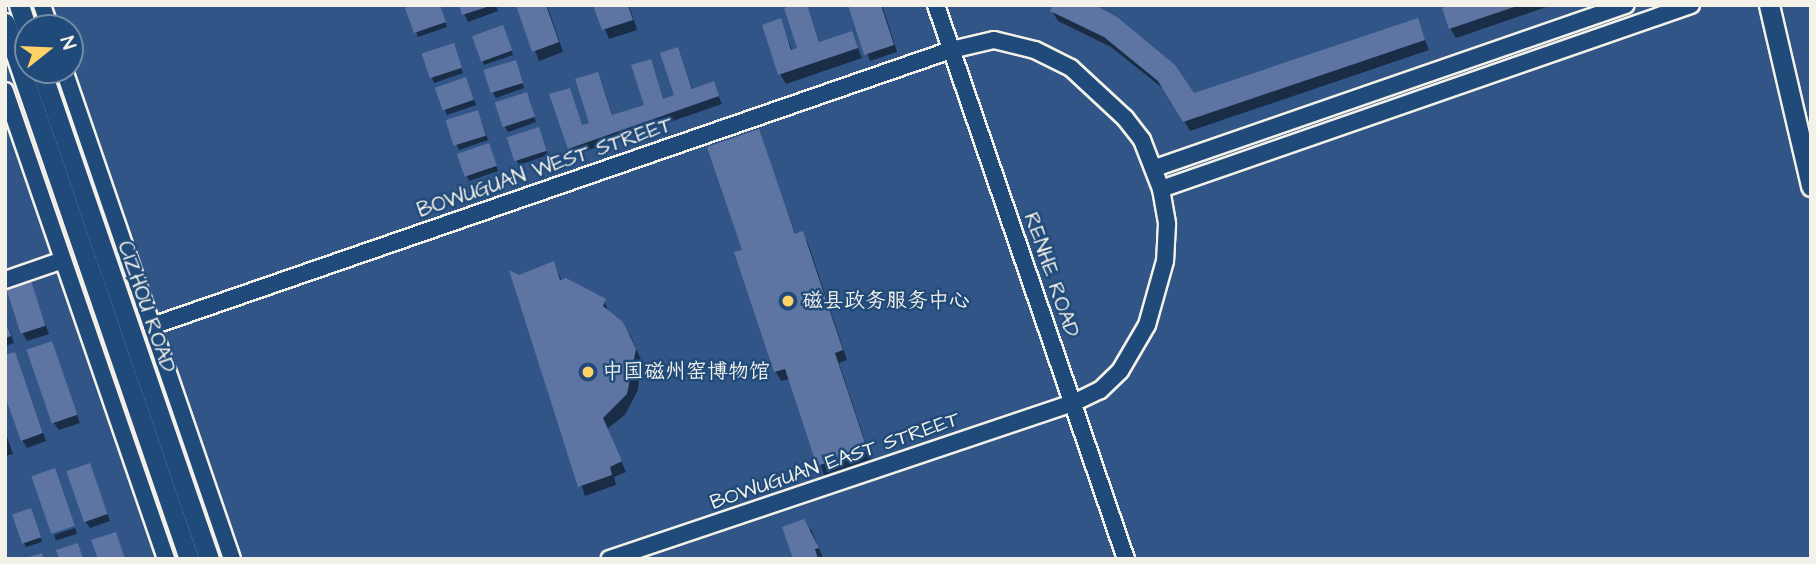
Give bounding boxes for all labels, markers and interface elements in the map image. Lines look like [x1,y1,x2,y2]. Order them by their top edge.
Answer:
north arrow [14,14,84,84]
text: N [53,33,82,53]
street label: BOWUGUAN WEST STREET [414,112,676,224]
street label: RENHE ROAD [1018,209,1084,341]
street label: CIZHOU ROAD [112,238,180,376]
place label: 磁县政务服务中心 [802,288,970,314]
marker: 磁县政务服务中心 [780,293,796,309]
place label: 中国磁州窑博物馆 [602,359,770,385]
marker: 中国磁州窑博物馆 [580,364,596,380]
street label: BOWUGUAN EAST STREET [707,406,963,516]

